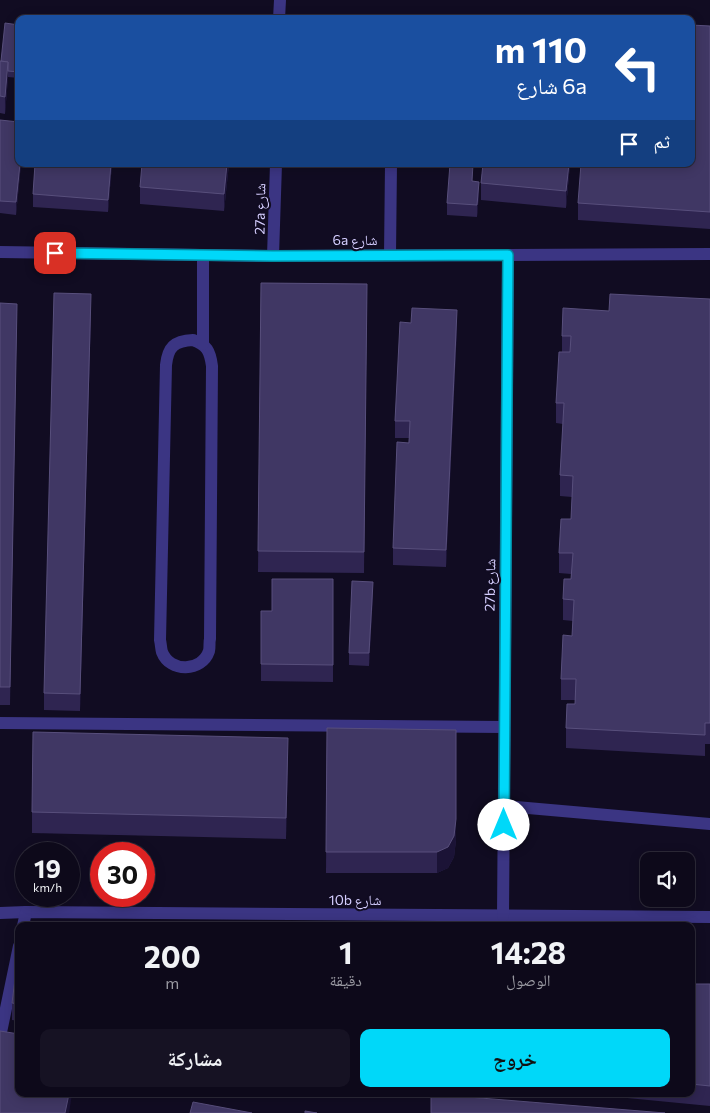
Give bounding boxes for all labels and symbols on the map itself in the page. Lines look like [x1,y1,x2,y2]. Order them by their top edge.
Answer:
street label: 27a شارع [251,183,270,235]
street label: 6a شارع [332,231,378,250]
pin [34,232,76,274]
street label: 27b شارع [481,558,500,612]
position arrow [477,798,529,850]
speed limit sign: 30 [90,842,155,907]
street label: 10b شارع [329,891,381,910]

